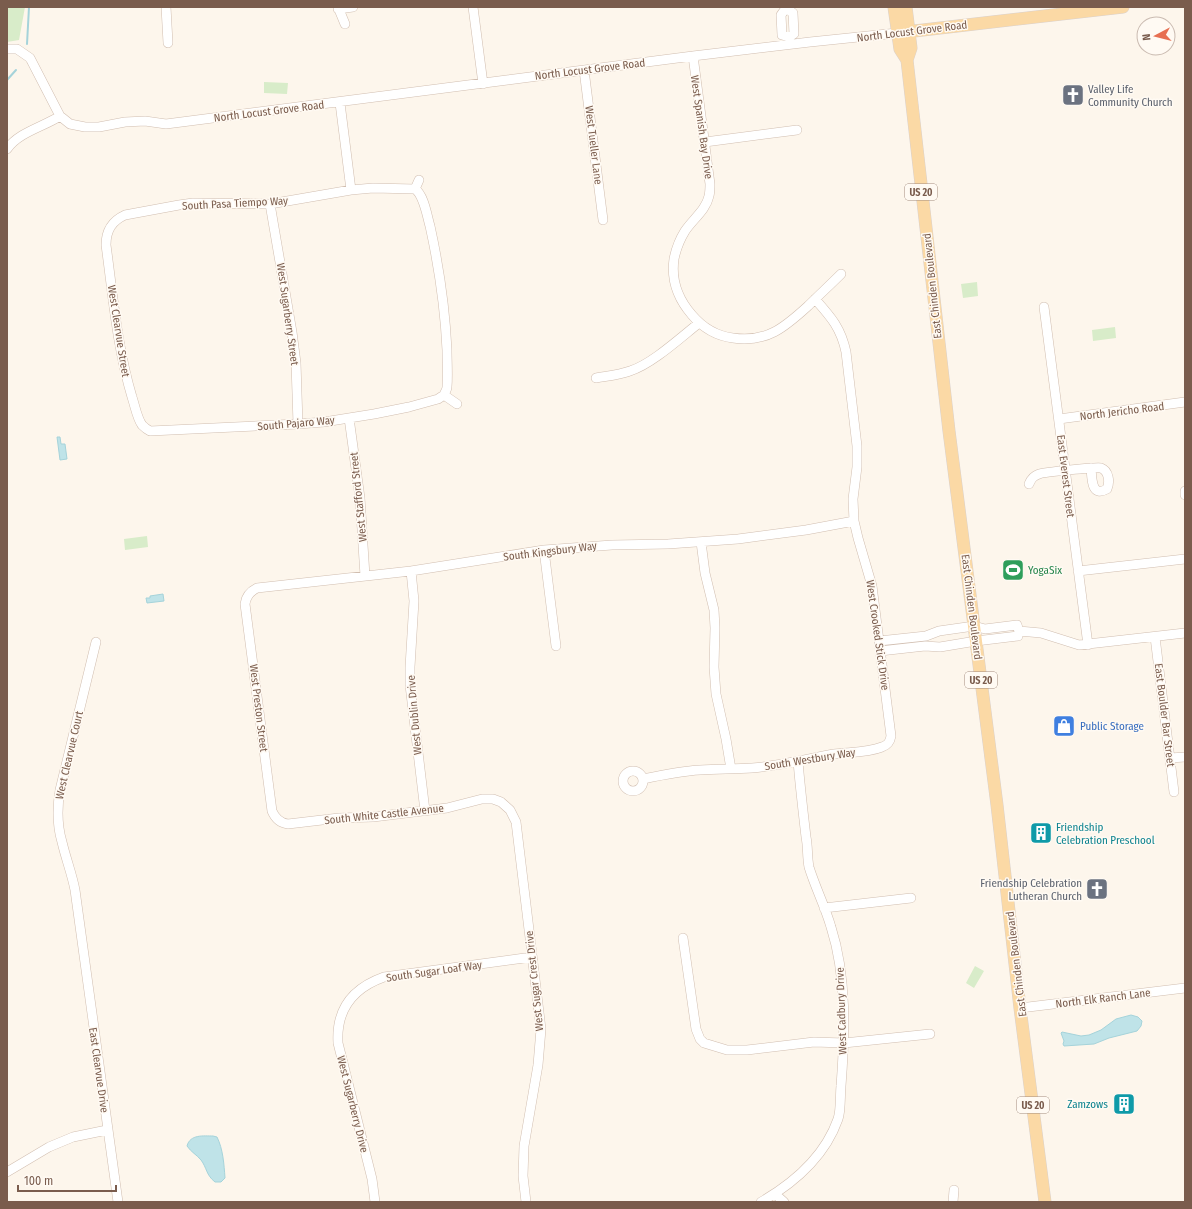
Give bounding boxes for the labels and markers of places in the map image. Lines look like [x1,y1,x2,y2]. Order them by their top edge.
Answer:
church icon: Valley Life Community Church [1060,82,1086,108]
place label: Valley Life Community Church [1088,83,1173,109]
sports icon: YogaSix [1000,557,1026,583]
place label: YogaSix [1028,564,1062,577]
shop icon: Public Storage [1051,713,1077,739]
place label: Public Storage [1080,720,1144,733]
building icon: Friendship Celebration Preschool [1028,820,1054,846]
place label: Friendship Celebration Preschool [1056,821,1155,847]
church icon: Friendship Celebration Lutheran Church [1084,876,1110,902]
place label: Friendship Celebration Lutheran Church [980,877,1082,903]
building icon: Zamzows [1111,1091,1137,1117]
place label: Zamzows [1067,1098,1108,1111]

